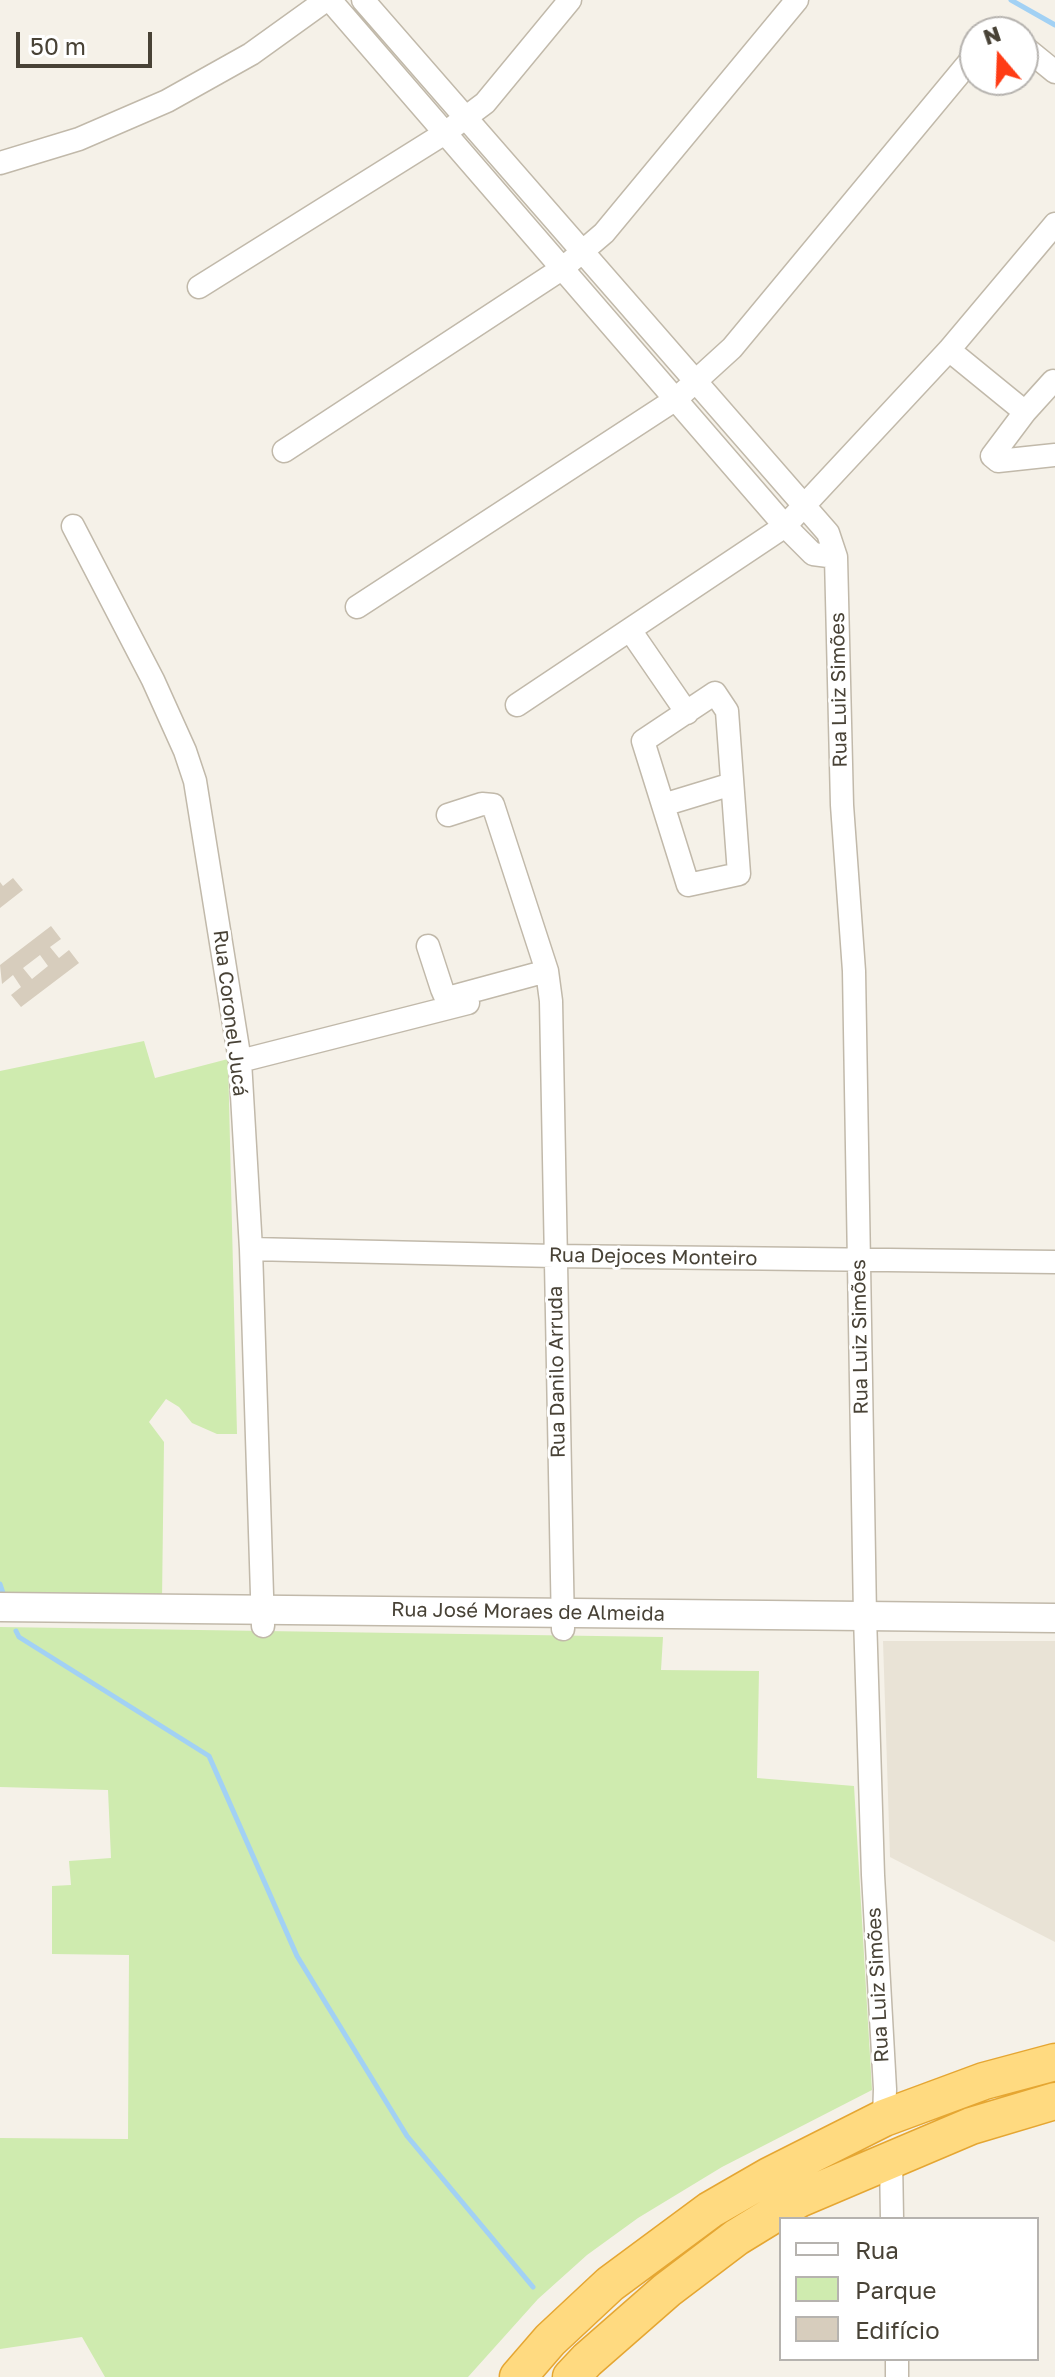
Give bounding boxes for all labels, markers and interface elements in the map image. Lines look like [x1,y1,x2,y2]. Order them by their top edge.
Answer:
scale bar [20,16,156,66]
north arrow [959,16,1039,96]
text: N [979,19,1004,50]
text: 50 m [30,31,86,60]
street label: Rua Luiz Simões [826,612,852,768]
street label: Rua Coronel Jucá [208,928,252,1098]
street label: Rua Dejoces Monteiro [549,1243,757,1271]
street label: Rua Luiz Simões [847,1259,873,1415]
street label: Rua Danilo Arruda [543,1286,571,1458]
street label: Rua José Moraes de Almeida [391,1598,665,1626]
street label: Rua Luiz Simões [862,1907,894,2063]
legend [779,2217,1039,2361]
text: Rua [855,2235,899,2264]
text: Parque [855,2275,936,2304]
text: Edifício [855,2315,940,2344]

